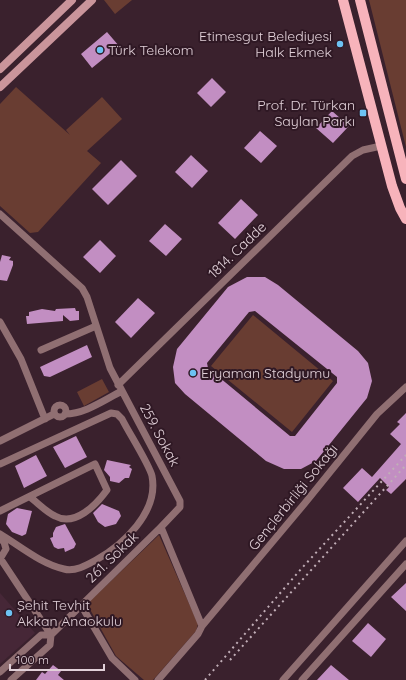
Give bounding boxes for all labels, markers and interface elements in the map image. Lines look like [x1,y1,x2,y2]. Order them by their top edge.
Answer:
place label: Etimesgut Belediyesi Halk Ekmek [199,27,332,61]
marker: Etimesgut Belediyesi Halk Ekmek [335,39,345,49]
place label: Türk Telekom [108,41,194,59]
marker: Türk Telekom [95,45,105,55]
place label: Prof. Dr. Türkan Saylan Parkı [257,96,355,130]
marker: Prof. Dr. Türkan Saylan Parkı [358,108,368,118]
street label: 1814. Cadde [204,218,270,282]
place label: Eryaman Stadyumu [201,364,330,382]
marker: Eryaman Stadyumu [188,368,198,378]
street label: 259. Sokak [136,400,184,470]
street label: Gençlerbirliği Sokağı [244,440,342,554]
street label: 261. Sokak [82,527,142,587]
place label: Şehit Tevhit Akkan Anaokulu [17,596,122,630]
marker: Şehit Tevhit Akkan Anaokulu [4,608,14,618]
scale bar [10,646,104,672]
text: 100 m [16,652,49,667]

